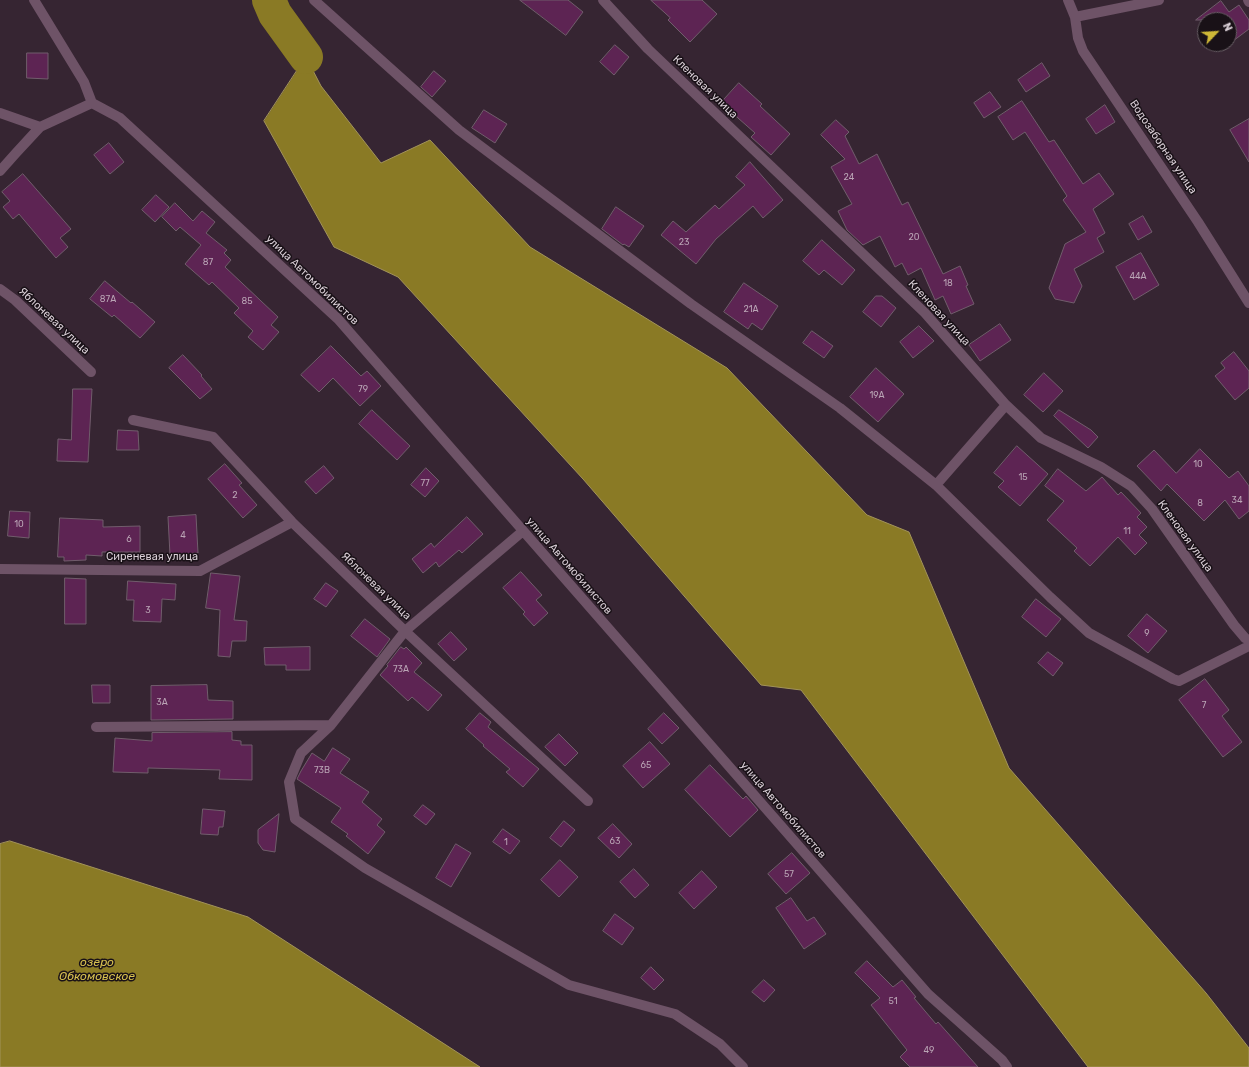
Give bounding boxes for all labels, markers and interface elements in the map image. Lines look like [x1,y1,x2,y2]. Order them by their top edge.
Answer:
north arrow [1197,12,1237,52]
text: N [1220,21,1235,33]
street label: Кленовая улица [670,53,740,121]
street label: Водозаборная улица [1127,97,1199,197]
house number: 24 [844,172,854,182]
street label: улица Автомобилистов [263,232,361,328]
house number: 20 [909,232,919,242]
house number: 23 [679,237,689,247]
house number: 87 [203,257,213,267]
house number: 44А [1129,271,1147,281]
street label: Кленовая улица [905,277,973,349]
house number: 18 [943,278,953,288]
street label: Яблоневая улица [16,285,92,357]
house number: 87А [100,294,116,304]
house number: 85 [241,296,253,306]
house number: 21А [743,304,759,314]
house number: 79 [358,384,368,394]
house number: 19А [869,390,885,400]
house number: 10 [1193,459,1203,469]
house number: 15 [1018,472,1028,482]
house number: 77 [420,478,430,488]
house number: 2 [232,490,238,500]
house number: 34 [1232,495,1242,505]
street label: Кленовая улица [1155,498,1215,574]
house number: 8 [1197,498,1203,508]
street label: улица Автомобилистов [523,515,615,617]
house number: 10 [14,519,24,529]
house number: 11 [1123,526,1131,536]
house number: 4 [180,530,186,540]
house number: 6 [126,534,132,544]
street label: Яблоневая улица [338,549,414,623]
street label: Сиреневая улица [106,550,198,564]
house number: 3 [145,605,151,615]
house number: 9 [1144,628,1150,638]
house number: 73А [393,664,409,674]
house number: 3А [156,697,168,707]
house number: 7 [1202,700,1206,710]
street label: улица Автомобилистов [737,759,829,861]
house number: 65 [641,760,651,770]
house number: 73В [314,765,330,775]
house number: 63 [610,836,620,846]
house number: 1 [504,837,508,847]
house number: 57 [784,869,794,879]
water label: озеро Обкомовское [59,956,135,984]
house number: 51 [888,996,898,1006]
house number: 49 [924,1045,934,1055]

